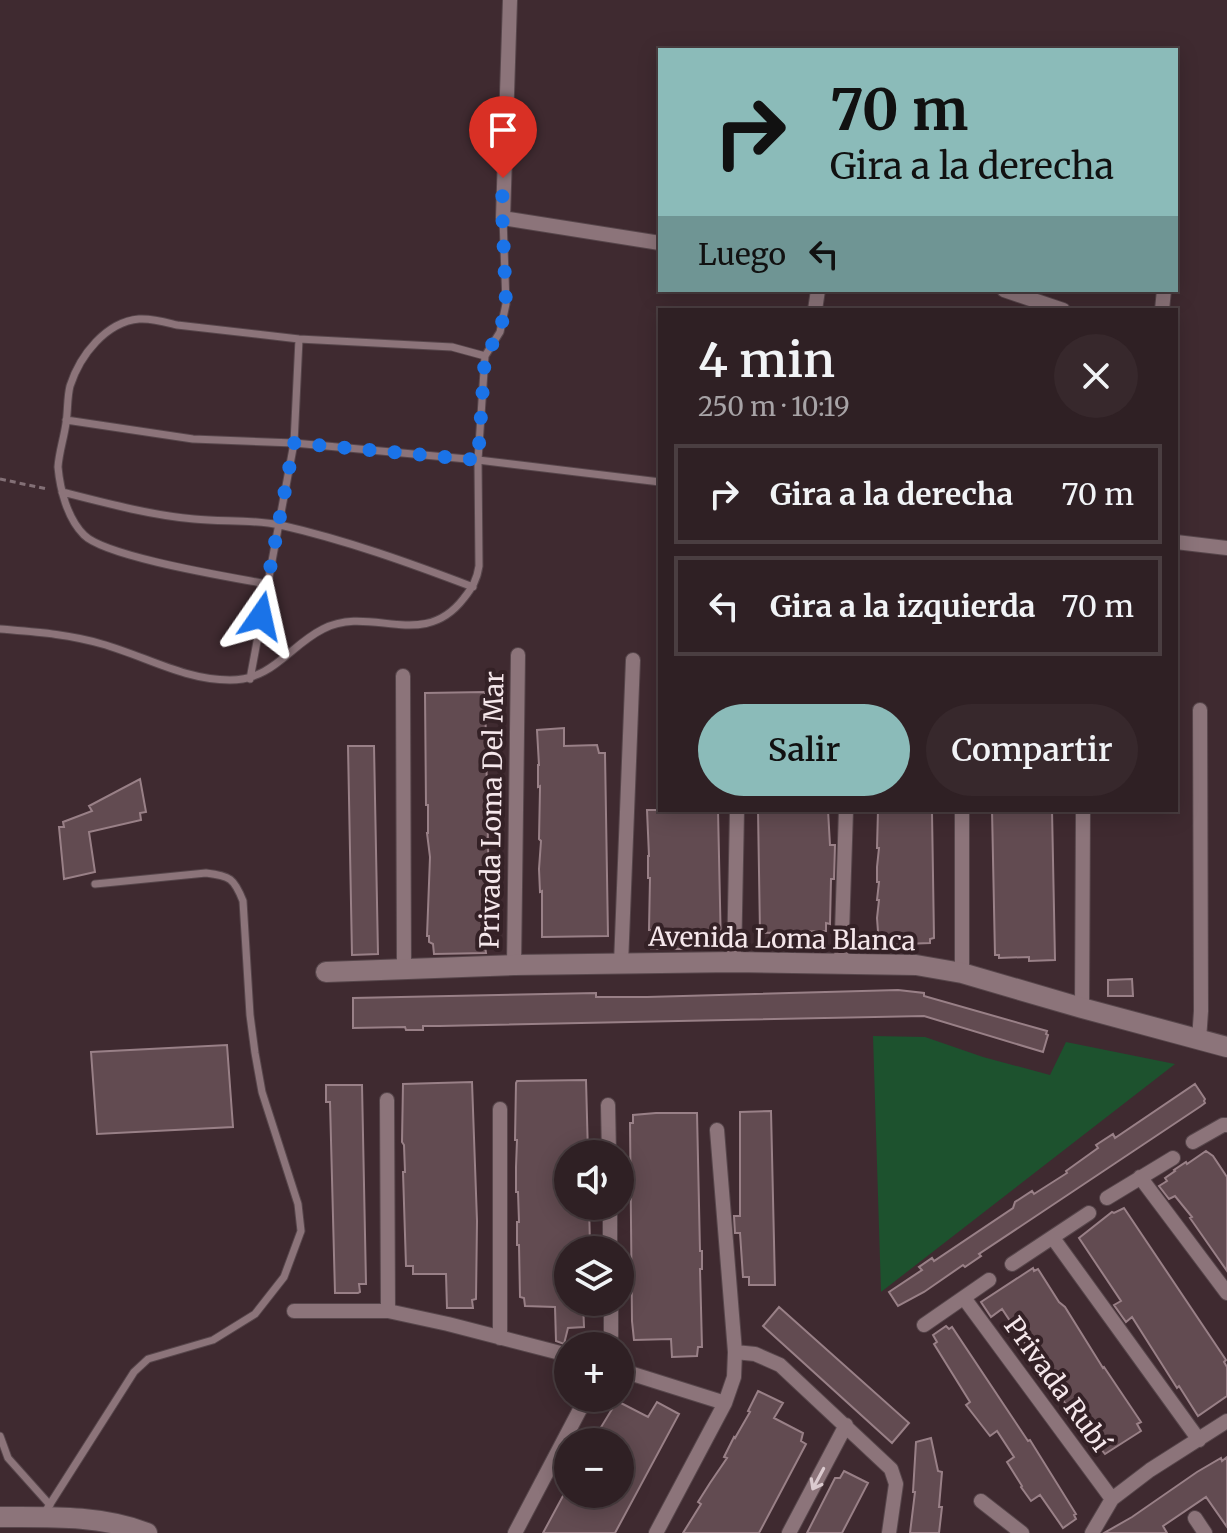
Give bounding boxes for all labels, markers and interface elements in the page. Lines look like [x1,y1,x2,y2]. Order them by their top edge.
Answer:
text: 70 m [830,75,968,145]
icon: right [698,80,802,184]
pin [469,96,537,178]
icon: arrive [481,108,525,152]
text: Gira a la derecha [830,144,1114,189]
icon: left [802,232,846,276]
text: Luego [698,235,786,273]
text: 4 min [698,330,835,390]
button: close [1054,334,1138,418]
text: 250 m · 10:19 [698,390,850,423]
icon: right [702,472,746,516]
text: Gira a la derecha [770,475,1013,513]
text: 70 m [1061,475,1134,513]
position arrow [219,574,303,658]
icon: left [702,584,746,628]
text: Gira a la izquierda [770,587,1036,625]
text: 70 m [1061,587,1134,625]
street label: Privada Loma Del Mar [473,671,510,949]
button: Salir [698,704,910,796]
button: Compartir [926,704,1138,796]
street label: Avenida Loma Blanca [647,920,916,957]
map controls [554,1140,634,1508]
button: sound [554,1140,634,1220]
button: layers [554,1236,634,1316]
street label: Privada Rubí [997,1310,1118,1458]
button: + [554,1332,634,1412]
button: − [554,1428,634,1508]
one-way arrow [809,1467,825,1490]

